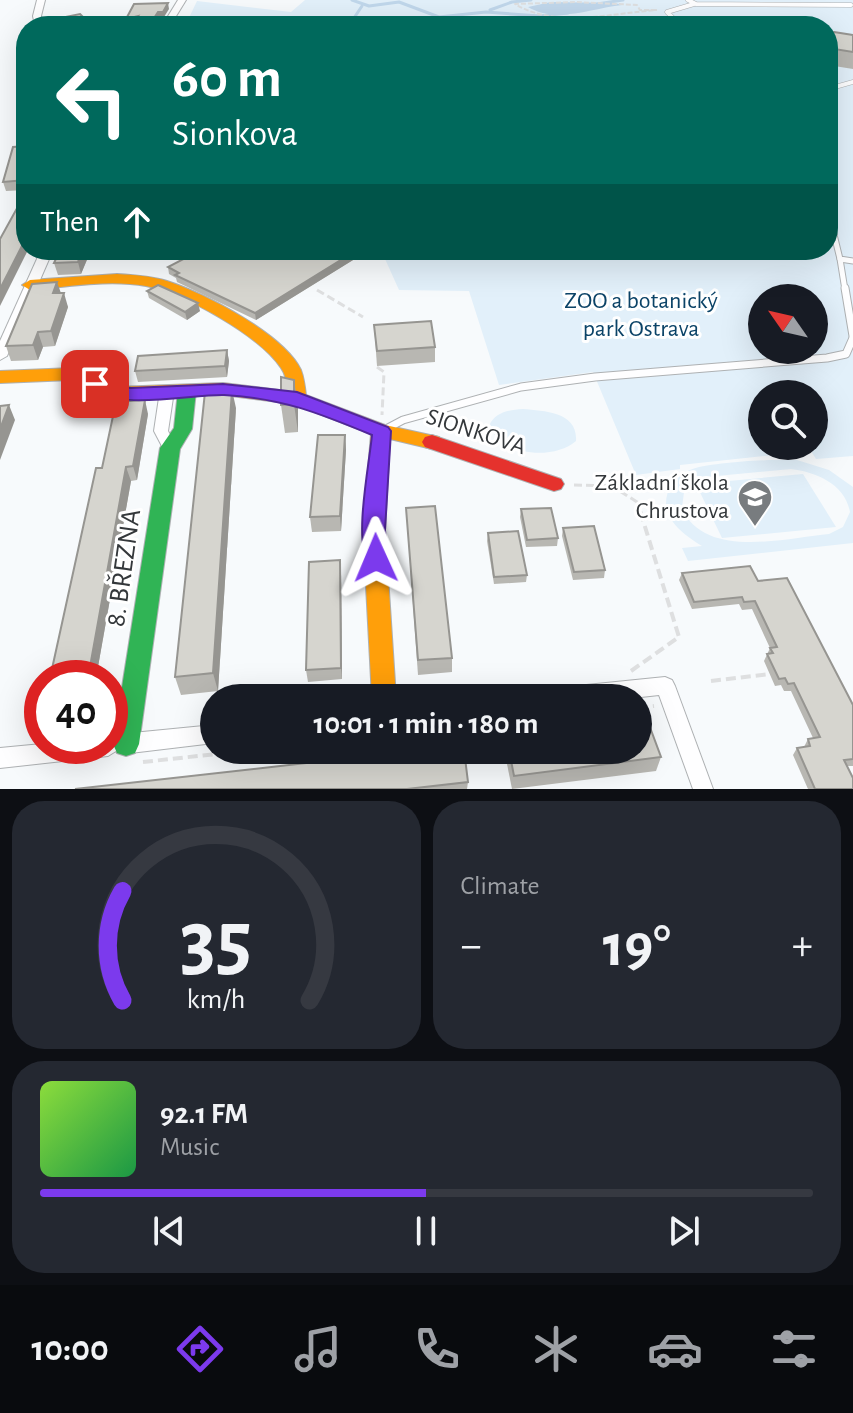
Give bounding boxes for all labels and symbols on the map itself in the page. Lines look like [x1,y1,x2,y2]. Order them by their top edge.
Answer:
north arrow [748,284,828,364]
park label: ZOO a botanický park Ostrava [564,289,718,341]
pin [61,350,129,418]
street label: SIONKOVA [423,405,529,459]
place label: Základní škola Chrustova [594,471,729,523]
school or university icon: Základní škola Chrustova [736,478,774,528]
street label: 8. BŘEZNA [100,507,146,629]
position arrow [334,516,418,600]
speed limit sign: 40 [24,660,128,764]

